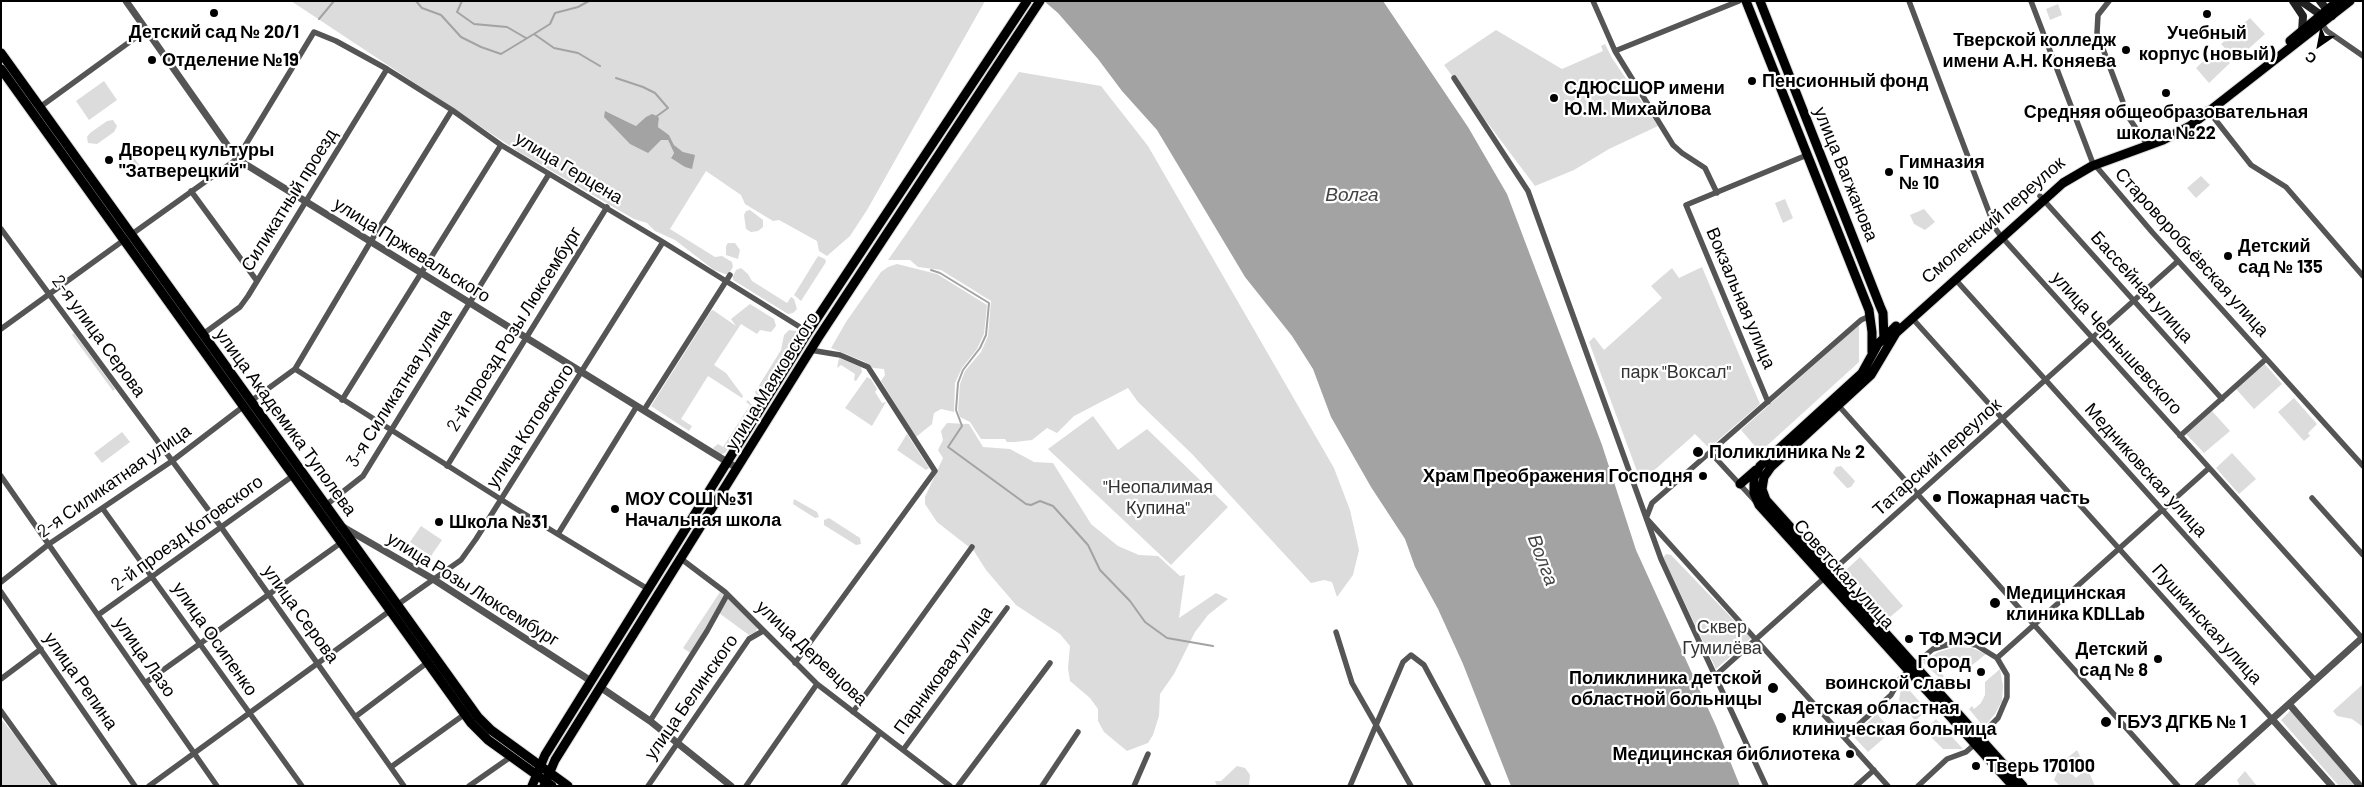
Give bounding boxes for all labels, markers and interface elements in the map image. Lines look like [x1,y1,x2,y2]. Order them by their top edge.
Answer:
marker: Детский сад № 20/1 [208,7,220,19]
marker: Учебный корпус (новый) [2201,8,2213,20]
north arrow [2294,20,2344,70]
place label: Детский сад № 20/1 [129,21,299,43]
place label: Учебный корпус (новый) [2139,22,2275,64]
place label: Тверской колледж имени А.Н. Коняева [1943,29,2116,72]
marker: Тверской колледж имени А.Н. Коняева [2120,44,2132,56]
text: С [2302,48,2319,68]
place label: Отделение №19 [162,49,299,71]
marker: Отделение №19 [146,54,158,66]
place label: Пенсионный фонд [1762,70,1928,92]
marker: Пенсионный фонд [1746,75,1758,87]
place label: СДЮСШОР имени Ю.М. Михайлова [1564,77,1725,120]
marker: Средняя общеобразовательная школа №22 [2160,87,2172,99]
marker: СДЮСШОР имени Ю.М. Михайлова [1548,92,1560,104]
place label: Средняя общеобразовательная школа №22 [2024,101,2308,144]
street label: улица Вагжанова [1809,104,1883,244]
street label: Силикатный проезд [236,125,342,275]
street label: улица Герцена [511,127,627,209]
place label: Дворец культуры "Затверецкий" [119,139,274,182]
place label: Гимназия № 10 [1899,151,1985,193]
street label: Смоленский переулок [1917,152,2069,288]
marker: Дворец культуры "Затверецкий" [103,154,115,166]
street label: Староворобьёвская улица [2110,163,2274,341]
marker: Гимназия № 10 [1883,166,1895,178]
water label: Волга [1325,184,1379,206]
street label: улица Пржевальского [330,193,494,307]
street label: 2-й проезд Розы Люксембург [442,223,586,435]
street label: Вокзальная улица [1702,224,1780,372]
street label: Бассейная улица [2086,227,2198,347]
place label: Детский сад № 135 [2238,235,2323,278]
marker: Детский сад № 135 [2222,250,2234,262]
street label: улица Чернышевского [2047,267,2187,419]
street label: 2-я улица Серова [47,271,151,401]
street label: 3-я Силикатная улица [342,305,456,471]
street label: улица Маяковского [721,308,823,454]
street label: улица Академика Туполева [211,324,361,520]
street label: улица Котовского [482,360,578,492]
park label: парк "Воксал" [1621,361,1731,383]
street label: Татарский переулок [1868,394,2006,520]
street label: Медниковская улица [2080,399,2212,541]
street label: 2-я Силикатная улица [33,420,195,542]
place label: Поликлиника № 2 [1709,441,1865,463]
marker: Поликлиника № 2 [1691,445,1705,459]
place label: Храм Преображения Господня [1423,465,1693,487]
marker: Храм Преображения Господня [1697,470,1709,482]
street label: 2-й проезд Котовского [107,471,267,595]
park label: "Неопалимая Купина" [1103,476,1213,518]
place label: Пожарная часть [1947,487,2090,509]
place label: МОУ СОШ №31 Начальная школа [625,488,781,530]
marker: Пожарная часть [1931,492,1943,504]
marker: МОУ СОШ №31 Начальная школа [609,503,621,515]
place label: Школа №31 [449,511,548,533]
street label: Советская улица [1789,515,1899,633]
marker: Школа №31 [433,516,445,528]
street label: улица Розы Люксембург [383,527,563,651]
water label: Волга [1523,531,1563,589]
street label: Пушкинская улица [2147,559,2267,689]
street label: улица Серова [258,561,344,667]
street label: улица Осипенко [168,578,262,700]
place label: Медицинская клиника KDLLab [2006,582,2145,624]
street label: улица Деревцова [752,596,872,710]
marker: Медицинская клиника KDLLab [1988,596,2002,610]
street label: Парниковая улица [889,602,997,738]
street label: улица Лазо [110,613,180,701]
park label: Сквер Гумилёва [1682,616,1762,659]
street label: улица Репина [39,628,123,734]
place label: ТФ МЭСИ [1919,628,2002,650]
street label: улица Белинского [640,630,742,764]
marker: ТФ МЭСИ [1903,633,1915,645]
place label: Детский сад № 8 [2075,638,2148,681]
place label: Город воинской славы [1825,651,1971,694]
marker: Детский сад № 8 [2152,653,2164,665]
marker: Город воинской славы [1975,666,1987,678]
place label: Поликлиника детской областной больницы [1569,667,1762,710]
marker: Поликлиника детской областной больницы [1766,681,1780,695]
place label: Детская областная клиническая больница [1792,697,1996,740]
marker: Детская областная клиническая больница [1774,711,1788,725]
place label: ГБУЗ ДГКБ № 1 [2117,711,2246,733]
marker: ГБУЗ ДГКБ № 1 [2099,715,2113,729]
place label: Медицинская библиотека [1613,743,1840,765]
marker: Медицинская библиотека [1844,748,1856,760]
place label: Тверь 170100 [1986,755,2095,777]
marker: Тверь 170100 [1970,760,1982,772]

